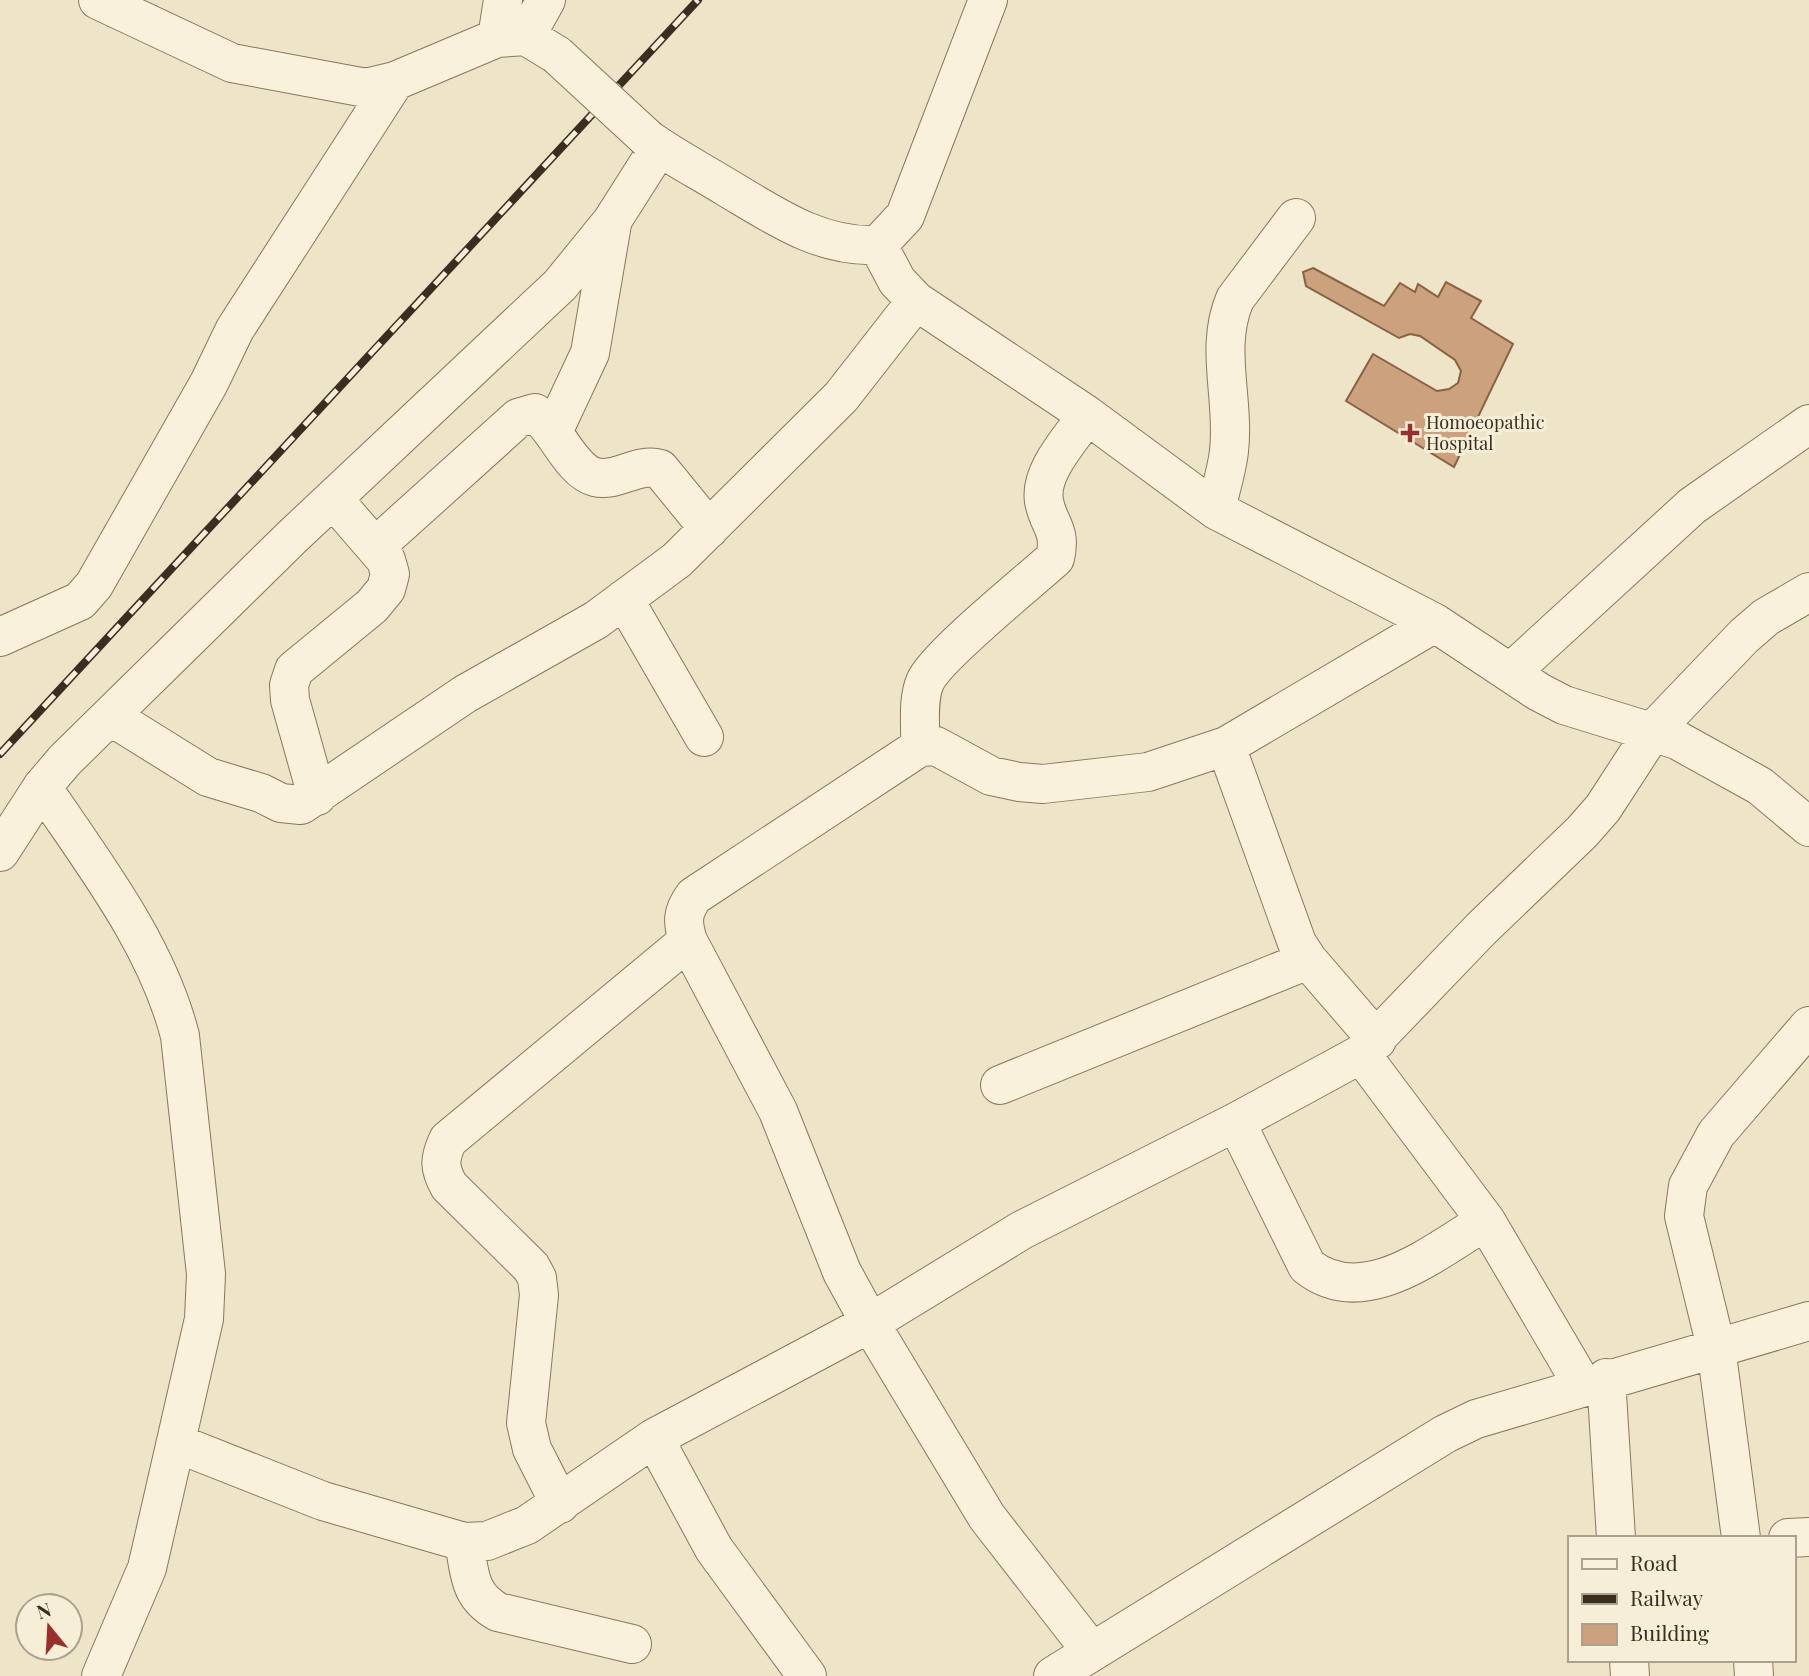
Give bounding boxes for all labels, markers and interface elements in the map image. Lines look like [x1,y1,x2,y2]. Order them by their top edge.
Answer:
place label: Homoeopathic Hospital [1426,410,1545,455]
marker: Homoeopathic Hospital [1400,423,1420,443]
legend [1568,1536,1795,1662]
text: Road [1630,1548,1678,1576]
text: Railway [1630,1583,1704,1611]
north arrow [14,1592,84,1662]
text: N [33,1595,54,1624]
text: Building [1630,1618,1709,1646]

